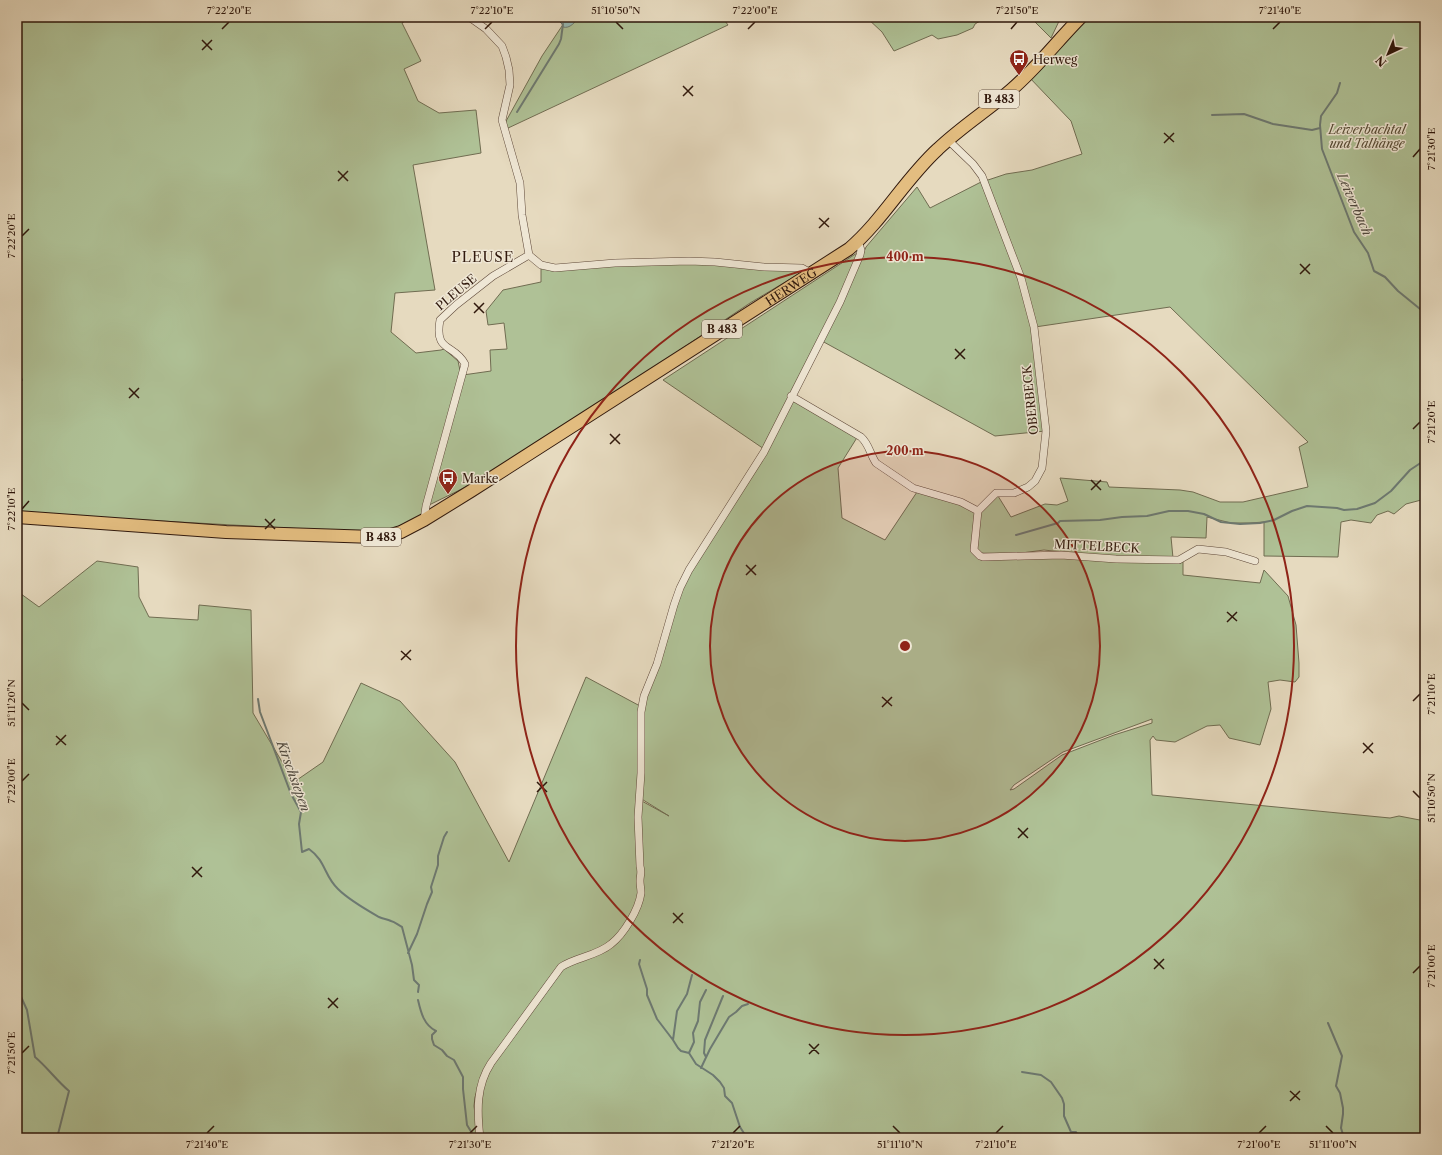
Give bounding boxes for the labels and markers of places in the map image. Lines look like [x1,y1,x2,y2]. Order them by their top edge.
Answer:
bus stop icon: Herweg [1008,48,1030,76]
place label: Herweg [1033,52,1078,67]
bus stop icon: Marke [437,467,459,495]
place label: Marke [462,471,499,486]
centre of rings [898,639,912,653]

